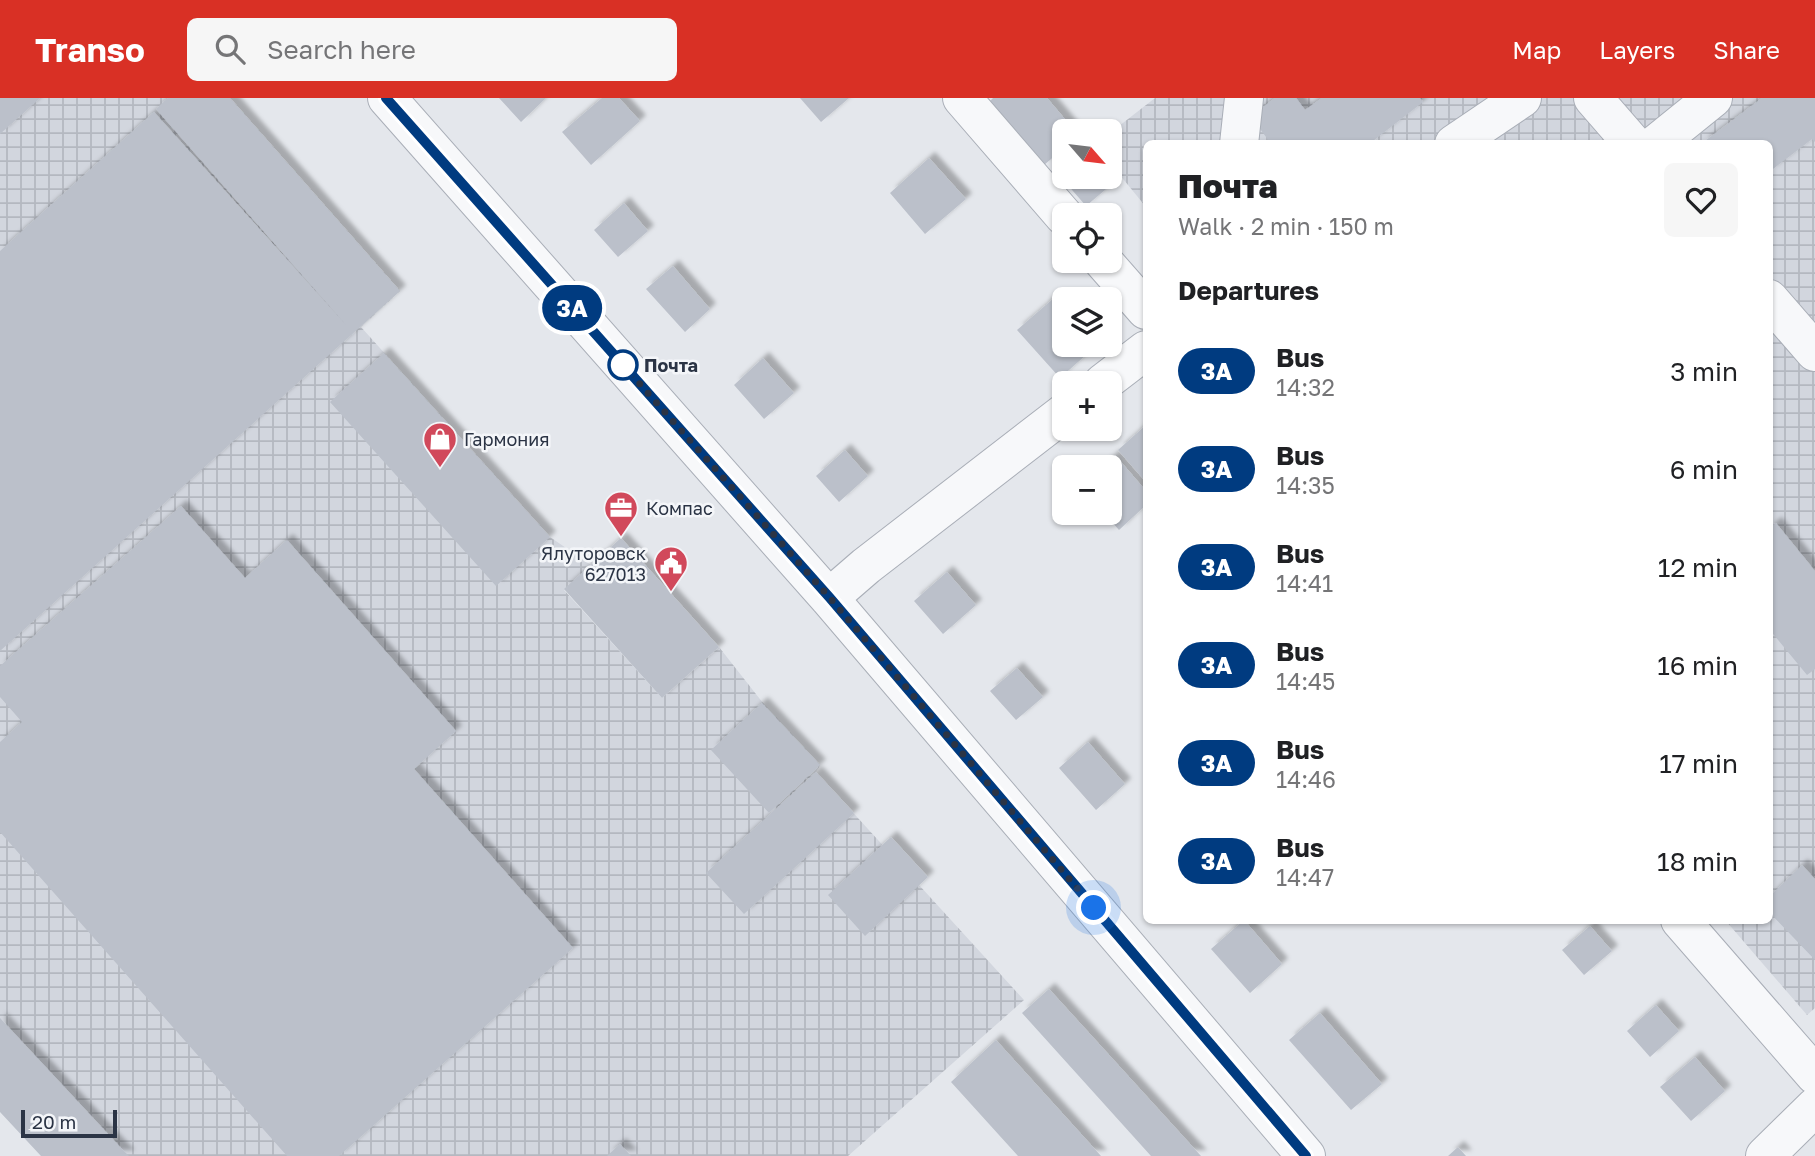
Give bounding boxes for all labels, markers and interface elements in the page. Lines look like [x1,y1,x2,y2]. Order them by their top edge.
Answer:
search box [187,18,677,81]
text: Transo [35,30,145,69]
icon: search [211,30,249,68]
text: Search here [267,34,416,65]
text: Map [1512,35,1561,64]
text: Layers [1599,35,1675,64]
text: Share [1713,35,1780,64]
north arrow [1052,119,1122,189]
map controls [1052,119,1122,525]
button: heart [1664,163,1738,237]
text: Почта [1178,166,1278,205]
button: locate [1052,203,1122,273]
text: Walk · 2 min · 150 m [1178,212,1394,240]
text: Departures [1178,275,1319,306]
line badge: 3А [540,285,604,331]
button: layers [1052,287,1122,357]
text: 3А [556,293,588,322]
text: Bus [1276,342,1324,373]
marker: Почта [608,350,638,380]
place label: Почта [644,354,698,376]
text: 3А [1201,356,1232,385]
text: 3 min [1670,356,1738,387]
button: + [1052,371,1122,441]
text: 14:32 [1276,373,1335,401]
shop icon: Гармония [421,420,459,469]
place label: Гармония [464,428,550,450]
text: Bus [1276,440,1324,471]
text: 3А [1201,454,1232,483]
text: 6 min [1670,454,1738,485]
button: − [1052,455,1122,525]
text: 14:35 [1276,471,1335,499]
office icon: Компас [602,489,640,538]
place label: Компас [646,497,713,519]
text: Bus [1276,538,1324,569]
place label: Ялуторовск 627013 [541,542,646,585]
public building icon: Ялуторовск 627013 [652,544,690,593]
text: 3А [1201,552,1232,581]
text: 12 min [1658,552,1738,583]
text: 14:41 [1276,569,1333,597]
text: Bus [1276,636,1324,667]
text: 3А [1201,650,1232,679]
text: 16 min [1657,650,1738,681]
text: 14:45 [1276,667,1335,695]
text: Bus [1276,734,1324,765]
text: 3А [1201,748,1232,777]
text: 17 min [1659,748,1738,779]
text: 14:46 [1276,765,1336,793]
text: Bus [1276,832,1324,863]
text: 3А [1201,846,1232,875]
text: 18 min [1657,846,1738,877]
text: 14:47 [1276,863,1334,891]
your location [1076,890,1111,925]
scale bar [21,1107,117,1139]
text: 20 m [32,1110,76,1133]

